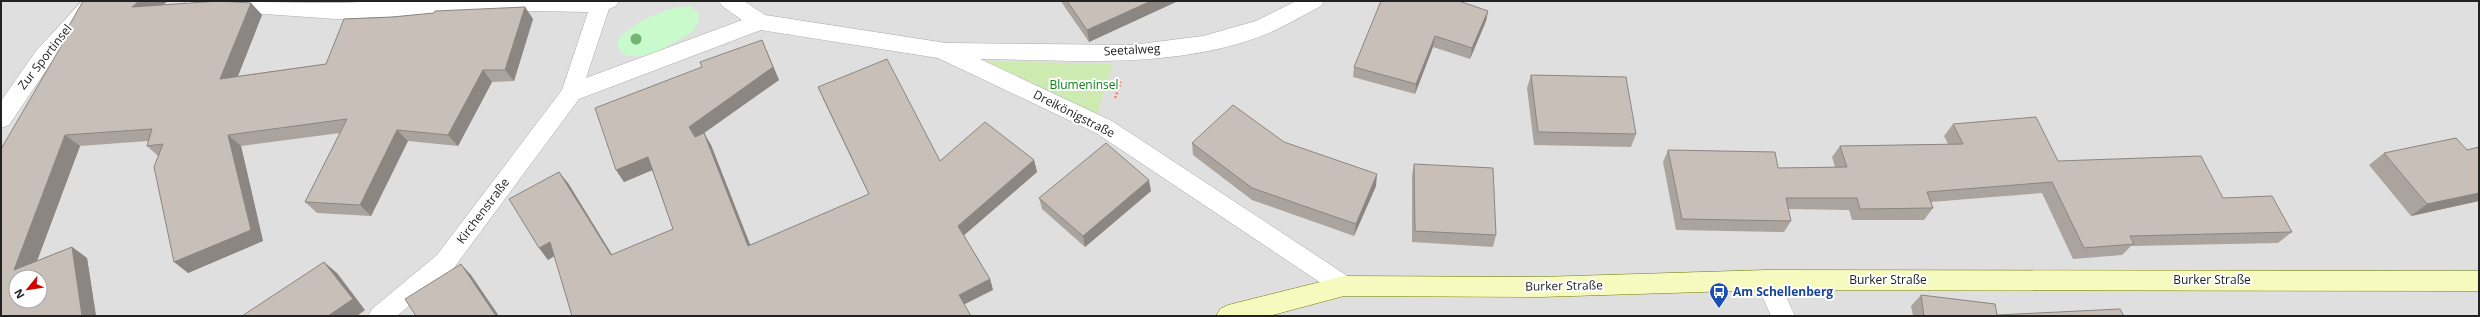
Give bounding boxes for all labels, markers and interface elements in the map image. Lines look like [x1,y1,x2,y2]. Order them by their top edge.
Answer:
street label: Zur Sportinsel [14,21,75,93]
street label: Seetalweg [1103,40,1161,59]
park label: Blumeninsel [1049,76,1119,93]
street label: Dreikönigstraße [1030,86,1118,142]
street label: Kirchenstraße [452,174,513,247]
north arrow [8,269,48,309]
street label: Burker Straße [1849,271,1927,288]
street label: Burker Straße [2173,271,2251,288]
street label: Burker Straße [1525,276,1603,295]
bus stop icon: Am Schellenberg [1708,281,1730,309]
place label: Am Schellenberg [1733,283,1833,300]
text: N [10,287,28,302]

